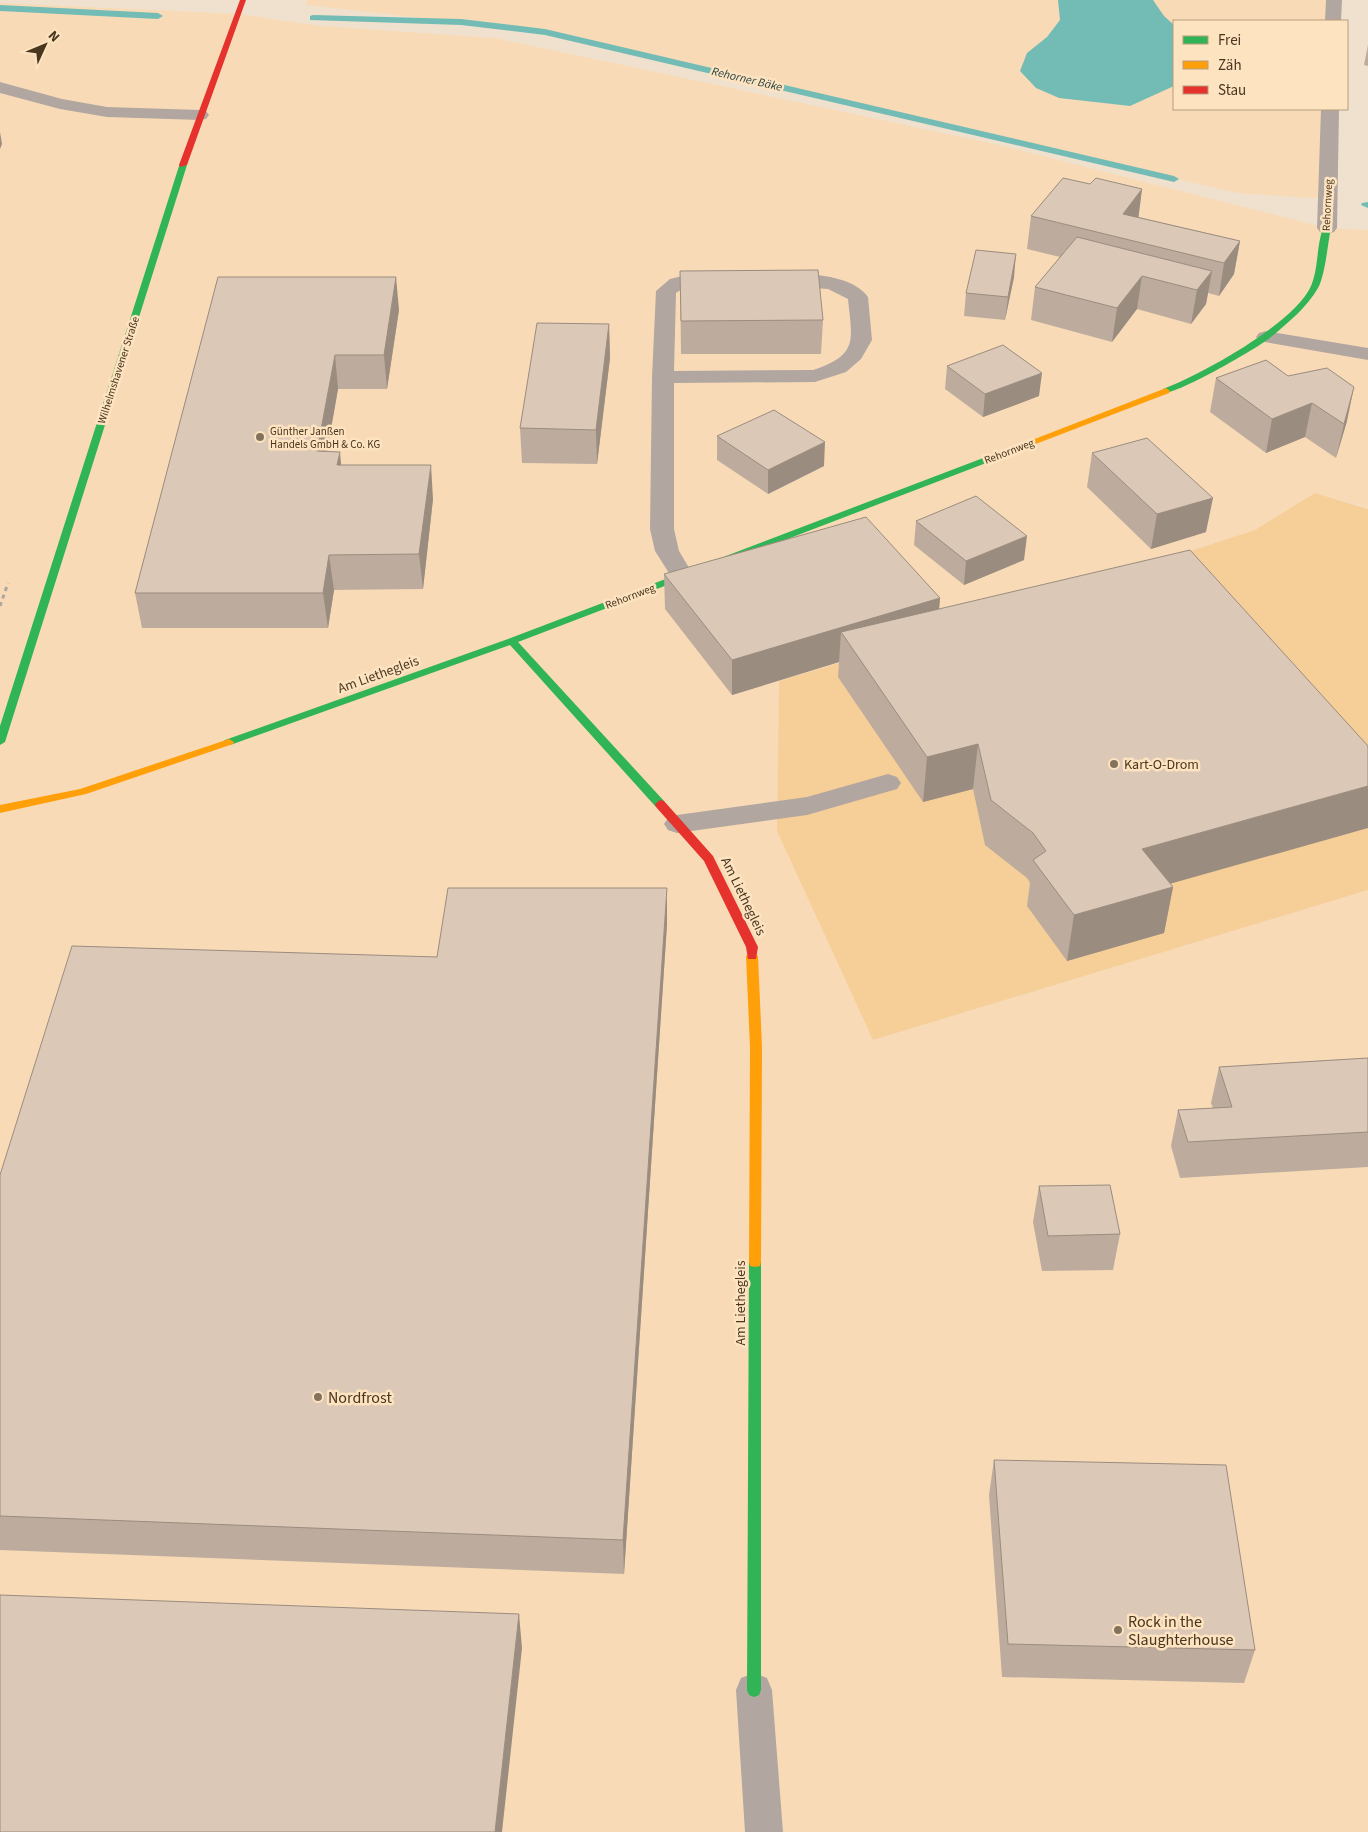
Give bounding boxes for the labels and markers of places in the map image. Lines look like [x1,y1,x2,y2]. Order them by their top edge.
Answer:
place label: Günther Janßen Handels GmbH & Co. KG [270,424,380,452]
marker: Günther Janßen Handels GmbH & Co. KG [254,431,266,443]
place label: Kart-O-Drom [1124,755,1199,775]
marker: Kart-O-Drom [1108,758,1120,770]
place label: Nordfrost [328,1387,392,1409]
marker: Nordfrost [312,1391,324,1403]
place label: Rock in the Slaughterhouse [1128,1611,1234,1651]
marker: Rock in the Slaughterhouse [1112,1624,1124,1636]

